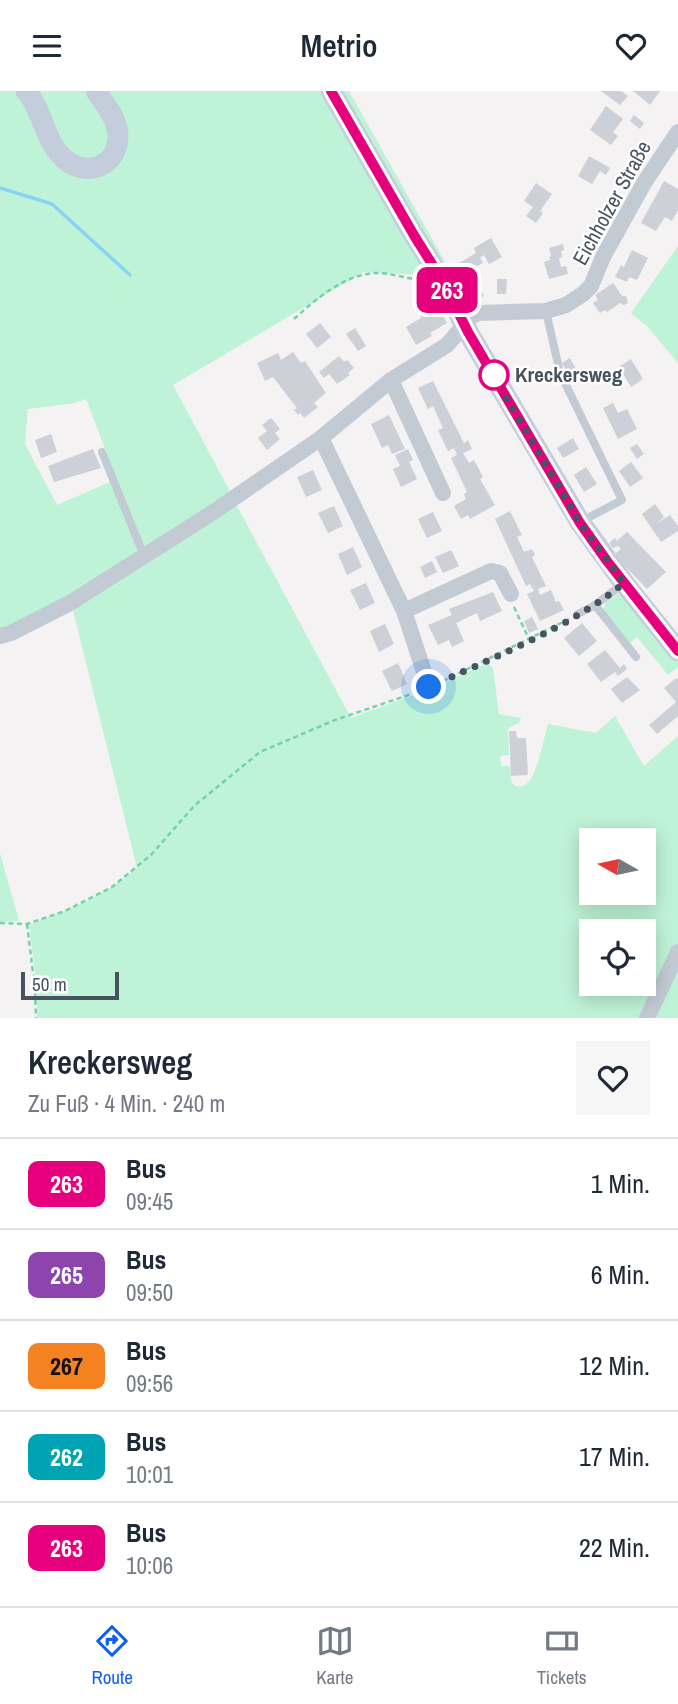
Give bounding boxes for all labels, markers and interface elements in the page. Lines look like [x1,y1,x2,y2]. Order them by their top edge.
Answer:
text: Metrio [300,24,378,67]
icon: menu [28,27,66,65]
icon: heart [612,27,650,65]
street label: Eichholzer Straße [565,135,658,270]
line badge: 263 [407,267,487,313]
text: 263 [431,274,463,306]
marker: Kreckersweg [479,360,509,390]
place label: Kreckersweg [515,360,623,389]
your location [411,669,446,704]
north arrow [579,828,656,905]
map controls [579,828,656,996]
button: locate [579,919,656,996]
scale bar [21,969,119,1001]
text: 50 m [32,971,67,997]
text: Kreckersweg [28,1040,192,1084]
button: heart [576,1041,650,1115]
text: Zu Fuß · 4 Min. · 240 m [28,1088,225,1119]
text: Bus [126,1151,166,1186]
text: 1 Min. [591,1166,650,1201]
text: 263 [50,1168,83,1200]
text: 09:45 [126,1186,173,1217]
text: Bus [126,1242,166,1277]
text: 6 Min. [591,1257,650,1292]
text: 265 [50,1259,83,1291]
text: 09:50 [126,1277,173,1308]
text: Bus [126,1333,166,1368]
text: 12 Min. [579,1348,650,1383]
text: 267 [50,1350,83,1382]
text: 09:56 [126,1368,173,1399]
text: Bus [126,1424,166,1459]
text: 17 Min. [579,1439,650,1474]
text: 262 [50,1441,83,1473]
text: 10:01 [126,1459,173,1490]
text: Bus [126,1515,166,1550]
text: 22 Min. [579,1530,650,1565]
text: 263 [50,1532,83,1564]
text: 10:06 [126,1550,173,1581]
tab: Route [91,1622,133,1690]
tab: Karte [316,1622,354,1690]
tab: Tickets [537,1622,587,1690]

